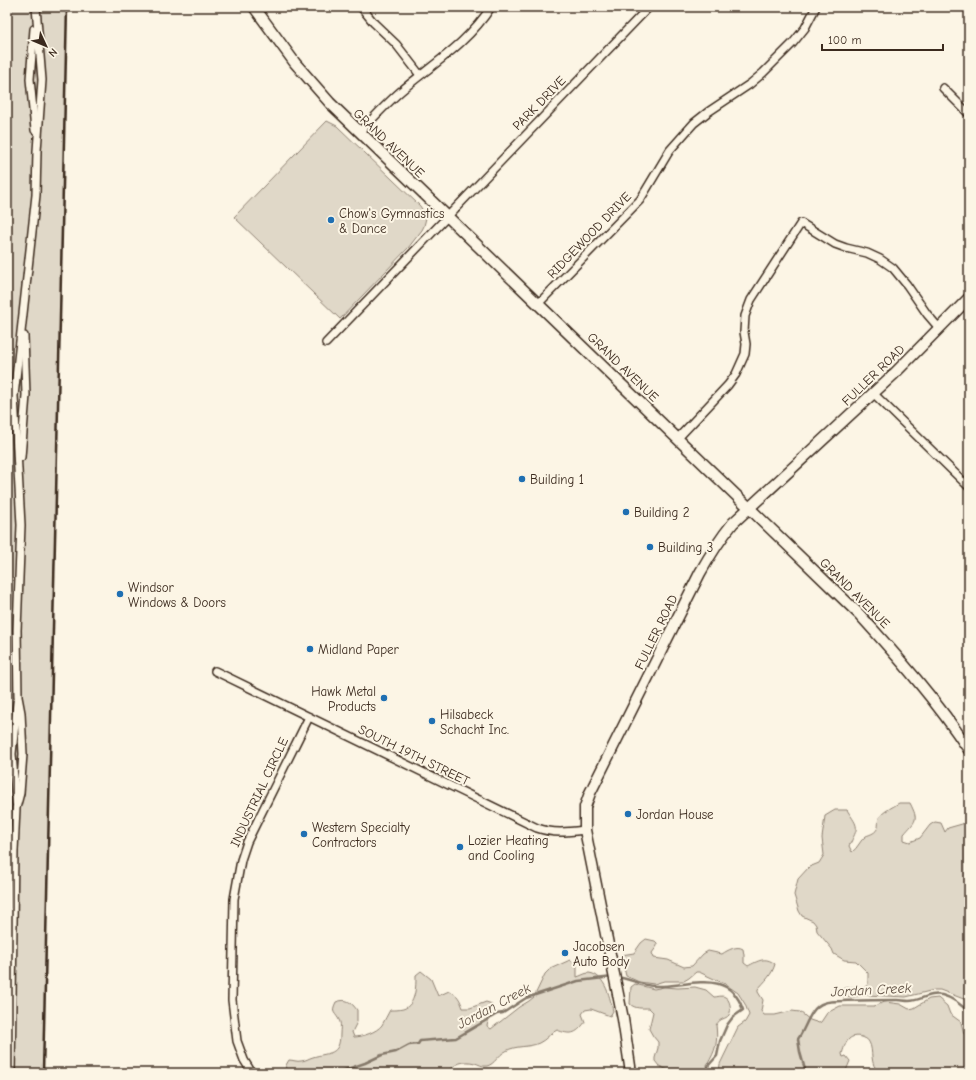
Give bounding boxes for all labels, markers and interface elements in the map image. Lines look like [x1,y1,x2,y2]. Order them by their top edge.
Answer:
north arrow [26,26,66,66]
scale bar [822,26,943,52]
text: 100 m [828,33,861,47]
text: N [46,45,60,60]
street label: PARK DRIVE [509,73,569,133]
street label: GRAND AVENUE [350,105,428,181]
street label: RIDGEWOOD DRIVE [544,189,634,281]
place label: Chow's Gymnastics & Dance [339,206,444,236]
marker: Chow's Gymnastics & Dance [326,215,336,225]
street label: GRAND AVENUE [584,329,662,405]
street label: FULLER ROAD [839,341,907,409]
place label: Building 1 [530,472,584,487]
marker: Building 1 [517,474,527,484]
place label: Building 2 [634,505,690,520]
marker: Building 2 [621,507,631,517]
place label: Building 3 [658,540,713,555]
marker: Building 3 [645,542,655,552]
street label: GRAND AVENUE [817,555,893,631]
place label: Windsor Windows & Doors [128,580,226,610]
marker: Windsor Windows & Doors [115,589,125,599]
street label: FULLER ROAD [631,592,681,672]
place label: Midland Paper [318,642,400,657]
marker: Midland Paper [305,644,315,654]
place label: Hawk Metal Products [311,684,376,714]
marker: Hawk Metal Products [379,693,389,703]
place label: Hilsabeck Schacht Inc. [440,707,509,737]
marker: Hilsabeck Schacht Inc. [427,716,437,726]
street label: SOUTH 19TH STREET [356,722,472,789]
street label: INDUSTRIAL CIRCLE [227,735,291,849]
place label: Jordan House [636,807,714,822]
marker: Jordan House [623,809,633,819]
place label: Western Specialty Contractors [312,820,410,850]
marker: Western Specialty Contractors [299,829,309,839]
place label: Lozier Heating and Cooling [468,833,549,863]
marker: Lozier Heating and Cooling [455,842,465,852]
place label: Jacobsen Auto Body [573,939,630,969]
marker: Jacobsen Auto Body [560,948,570,958]
water label: Jordan Creek [454,979,534,1033]
water label: Jordan Creek [829,979,912,1001]

